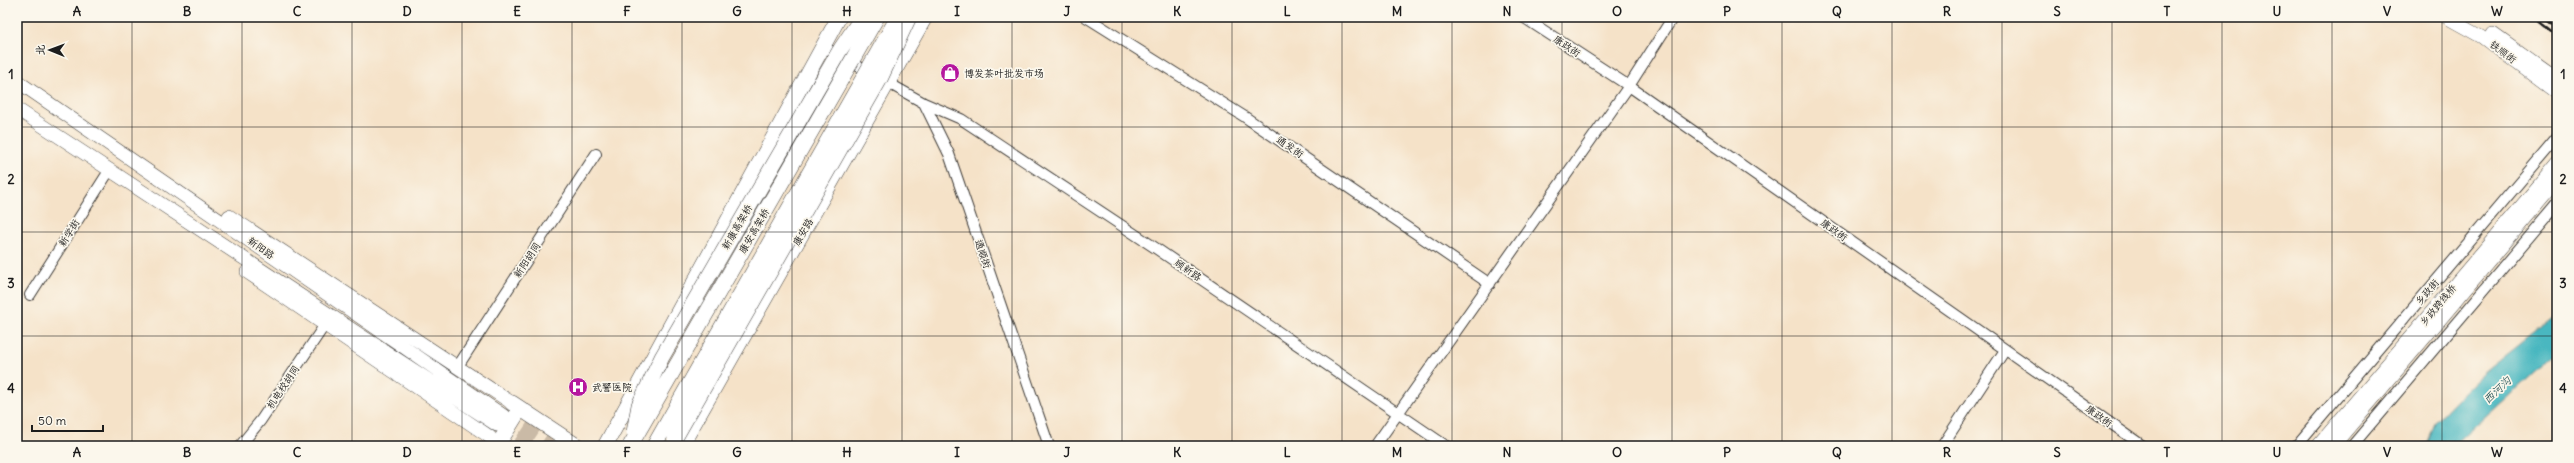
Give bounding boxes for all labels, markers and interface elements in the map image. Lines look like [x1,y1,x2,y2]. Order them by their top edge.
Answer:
text: A [73,3,82,20]
text: B [183,3,192,20]
text: C [293,3,302,20]
text: D [402,3,412,20]
text: E [513,3,521,20]
text: F [623,3,631,20]
text: G [732,3,742,20]
text: H [842,3,852,20]
text: I [954,3,960,20]
text: J [1064,3,1071,20]
text: K [1173,3,1182,20]
text: L [1283,3,1291,20]
text: M [1392,3,1402,20]
text: N [1503,3,1511,20]
text: O [1612,3,1622,20]
text: P [1723,3,1731,20]
text: Q [1832,3,1842,20]
text: R [1943,3,1952,20]
text: S [2053,3,2061,20]
text: T [2164,3,2171,20]
text: U [2273,3,2281,20]
text: V [2383,3,2392,20]
text: W [2491,3,2503,20]
north arrow [30,30,70,70]
street label: 康政街 [1551,32,1583,60]
street label: 铁顺街 [2487,38,2519,66]
text: 北 [33,44,47,55]
shop icon: 博发茶叶批发市场 [939,62,961,84]
text: 1 [8,66,14,83]
text: 1 [2560,66,2566,83]
place label: 博发茶叶批发市场 [964,67,1044,80]
street label: 通发街 [1274,133,1306,161]
text: 2 [7,171,15,188]
text: 2 [2559,171,2567,188]
street label: 新康高架桥 [719,202,755,252]
street label: 康安高架桥 [736,206,772,256]
street label: 康安路 [790,216,816,248]
street label: 康政街 [1818,216,1850,244]
street label: 新学街 [56,217,82,249]
street label: 新阳路 [245,234,277,262]
street label: 通顺街 [972,238,994,270]
street label: 新阳胡同 [511,240,543,280]
street label: 顾新路 [1172,256,1204,284]
text: 3 [7,275,15,292]
text: 3 [2559,275,2567,292]
street label: 乡政街 [2412,276,2442,308]
street label: 乡政跨线桥 [2417,282,2459,328]
street label: 机电校胡同 [264,363,302,411]
water label: 西河沟 [2480,373,2515,406]
hospital icon: 武警医院 [567,376,589,398]
text: 4 [7,380,15,397]
text: 4 [2559,380,2567,397]
place label: 武警医院 [592,381,632,394]
street label: 康政街 [2083,402,2115,430]
scale bar [32,407,103,433]
text: 50 m [38,413,67,428]
text: A [73,444,82,461]
text: B [183,444,192,461]
text: C [293,444,302,461]
text: D [402,444,412,461]
text: E [513,444,521,461]
text: F [623,444,631,461]
text: G [732,444,742,461]
text: H [842,444,852,461]
text: I [954,444,960,461]
text: J [1064,444,1071,461]
text: K [1173,444,1182,461]
text: L [1283,444,1291,461]
text: M [1392,444,1402,461]
text: N [1503,444,1511,461]
text: O [1612,444,1622,461]
text: P [1723,444,1731,461]
text: Q [1832,444,1842,461]
text: R [1943,444,1952,461]
text: S [2053,444,2061,461]
text: T [2164,444,2171,461]
text: U [2273,444,2281,461]
text: V [2383,444,2392,461]
text: W [2491,444,2503,461]

